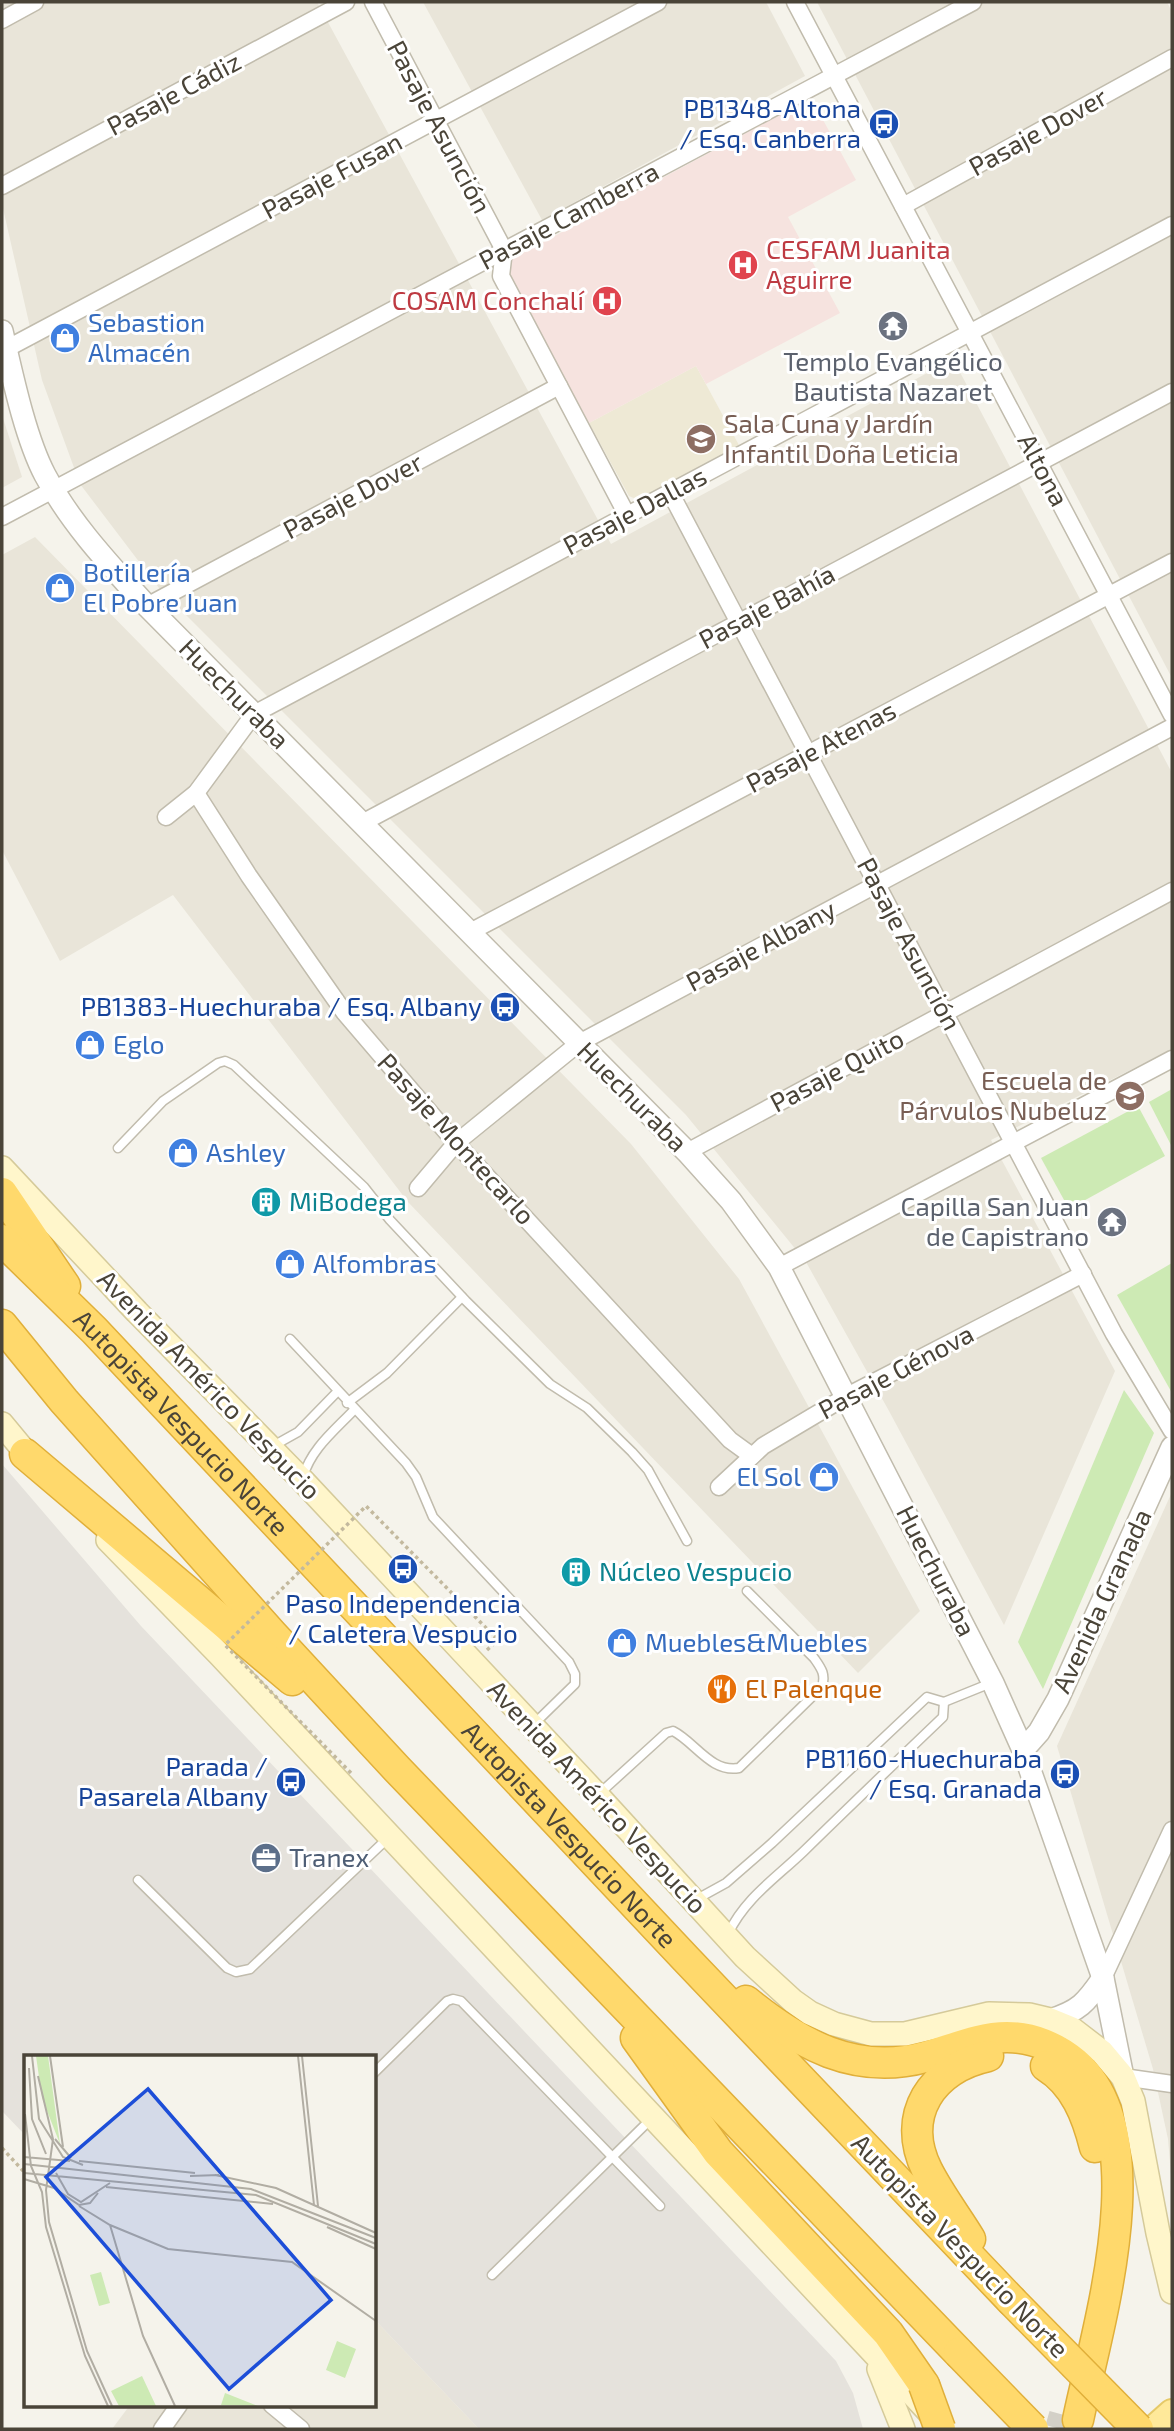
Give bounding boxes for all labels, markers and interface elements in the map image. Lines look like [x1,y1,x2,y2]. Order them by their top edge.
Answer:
street label: Pasaje Asunción [382,35,499,218]
street label: Pasaje Cádiz [101,44,245,141]
street label: Pasaje Dover [963,80,1112,181]
place label: PB1348-Altona / Esq. Canberra [679,92,861,153]
bus stop icon: PB1348-Altona / Esq. Canberra [867,107,901,141]
street label: Pasaje Fusan [256,125,407,225]
street label: Pasaje Camberra [473,154,663,275]
place label: CESFAM Juanita Aguirre [766,233,951,294]
hospital icon: CESFAM Juanita Aguirre [726,248,760,282]
place label: COSAM Conchalí [392,284,586,315]
hospital icon: COSAM Conchalí [590,284,624,318]
place label: Sebastion Almacén [88,306,205,367]
temple icon: Templo Evangélico Bautista Nazaret [876,309,910,343]
shop icon: Sebastion Almacén [48,321,82,355]
place label: Templo Evangélico Bautista Nazaret [783,345,1003,406]
place label: Sala Cuna y Jardín Infantil Doña Leticia [724,407,959,468]
school or university icon: Sala Cuna y Jardín Infantil Doña Leticia [684,422,718,456]
street label: Altona [1012,428,1076,511]
street label: Pasaje Dover [277,445,427,544]
street label: Pasaje Dallas [557,459,711,560]
place label: Botillería El Pobre Juan [83,556,238,617]
street label: Pasaje Bahía [693,557,840,654]
shop icon: Botillería El Pobre Juan [43,571,77,605]
street label: Huechuraba [174,632,296,754]
street label: Pasaje Atenas [740,693,900,798]
street label: Pasaje Asunción [852,852,969,1035]
street label: Pasaje Albany [680,892,840,997]
place label: PB1383-Huechuraba / Esq. Albany [81,990,482,1021]
bus stop icon: PB1383-Huechuraba / Esq. Albany [488,990,522,1024]
street label: Pasaje Quito [764,1022,908,1118]
shop icon: Eglo [73,1028,107,1062]
place label: Eglo [113,1028,165,1059]
street label: Huechuraba [572,1035,694,1157]
street label: Pasaje Montecarlo [372,1046,542,1230]
place label: Escuela de Párvulos Nubeluz [899,1064,1107,1125]
school or university icon: Escuela de Párvulos Nubeluz [1113,1079,1147,1113]
shop icon: Ashley [166,1136,200,1170]
place label: Ashley [206,1136,286,1167]
building icon: MiBodega [249,1185,283,1219]
place label: MiBodega [289,1185,407,1216]
place label: Capilla San Juan de Capistrano [901,1190,1089,1251]
temple icon: Capilla San Juan de Capistrano [1095,1205,1129,1239]
shop icon: Alfombras [273,1247,307,1281]
place label: Alfombras [313,1247,437,1278]
street label: Avenida Américo Vespucio [92,1263,328,1505]
street label: Autopista Vespucio Norte [68,1302,296,1541]
street label: Pasaje Génova [812,1317,978,1425]
place label: El Sol [736,1460,801,1491]
shop icon: El Sol [807,1460,841,1494]
street label: Huechuraba [891,1500,984,1641]
street label: Avenida Granada [1044,1503,1157,1697]
bus stop icon: Paso Independencia / Caletera Vespucio [386,1552,420,1586]
building icon: Núcleo Vespucio [559,1555,593,1589]
place label: Núcleo Vespucio [599,1555,792,1586]
place label: Paso Independencia / Caletera Vespucio [285,1587,521,1648]
shop icon: Muebles&Muebles [605,1626,639,1660]
place label: Muebles&Muebles [645,1626,868,1657]
restaurant icon: El Palenque [705,1672,739,1706]
place label: El Palenque [745,1672,882,1703]
street label: Avenida Américo Vespucio [482,1673,714,1919]
street label: Autopista Vespucio Norte [457,1714,684,1953]
place label: PB1160-Huechuraba / Esq. Granada [805,1742,1042,1803]
place label: Parada / Pasarela Albany [78,1750,268,1811]
bus stop icon: PB1160-Huechuraba / Esq. Granada [1048,1757,1082,1791]
bus stop icon: Parada / Pasarela Albany [274,1765,308,1799]
office icon: Tranex [249,1841,283,1875]
place label: Tranex [289,1841,369,1872]
inset map [24,2055,376,2406]
street label: Autopista Vespucio Norte [846,2127,1076,2363]

